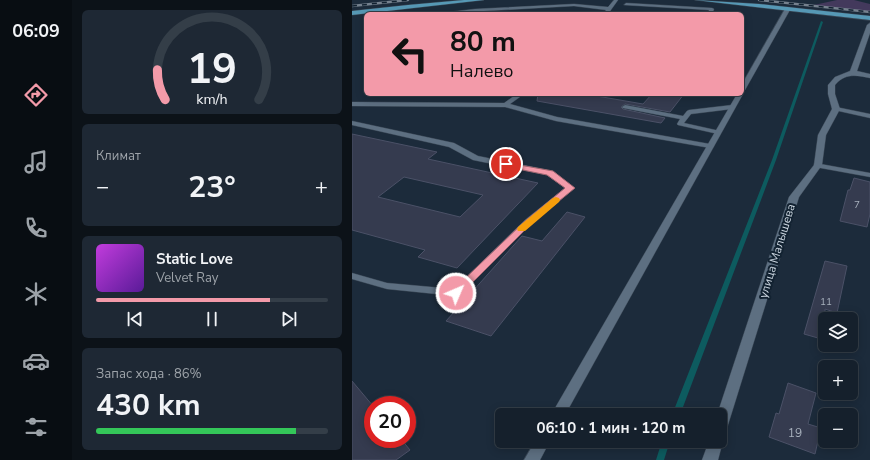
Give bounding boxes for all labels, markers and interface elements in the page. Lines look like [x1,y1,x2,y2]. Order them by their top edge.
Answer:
text: 06:09 [12,19,60,43]
text: 80 m [450,23,516,61]
icon: left [384,28,436,80]
text: 19 [187,41,237,98]
text: Налево [450,59,514,83]
icon: directions [22,81,50,109]
text: km/h [196,90,228,109]
text: Климат [96,147,141,165]
pin [489,147,523,181]
icon: music [22,148,50,176]
icon: arrive [495,153,517,175]
text: 23° [188,167,236,208]
text: − [96,172,109,202]
text: + [315,172,328,202]
house number: 7 [854,198,860,212]
street label: улица Малышева [755,202,799,300]
icon: phone [22,214,50,242]
text: Static Love [156,249,233,269]
text: Velvet Ray [156,269,218,287]
position arrow [435,272,477,314]
icon: climate [22,280,50,308]
house number: 11 [820,295,832,309]
icon: previous [124,308,146,330]
icon: pause [201,308,223,330]
icon: next [278,308,300,330]
map controls [818,312,858,448]
button: layers [818,312,858,352]
icon: car [22,347,50,375]
button: + [818,360,858,400]
text: Запас хода · 86% [96,365,202,383]
text: 430 km [96,385,201,426]
speed limit sign: 20 [364,396,416,448]
button: − [818,408,858,448]
icon: filters [22,413,50,441]
text: 06:10 · 1 мин · 120 m [536,418,686,438]
house number: 19 [788,425,802,441]

